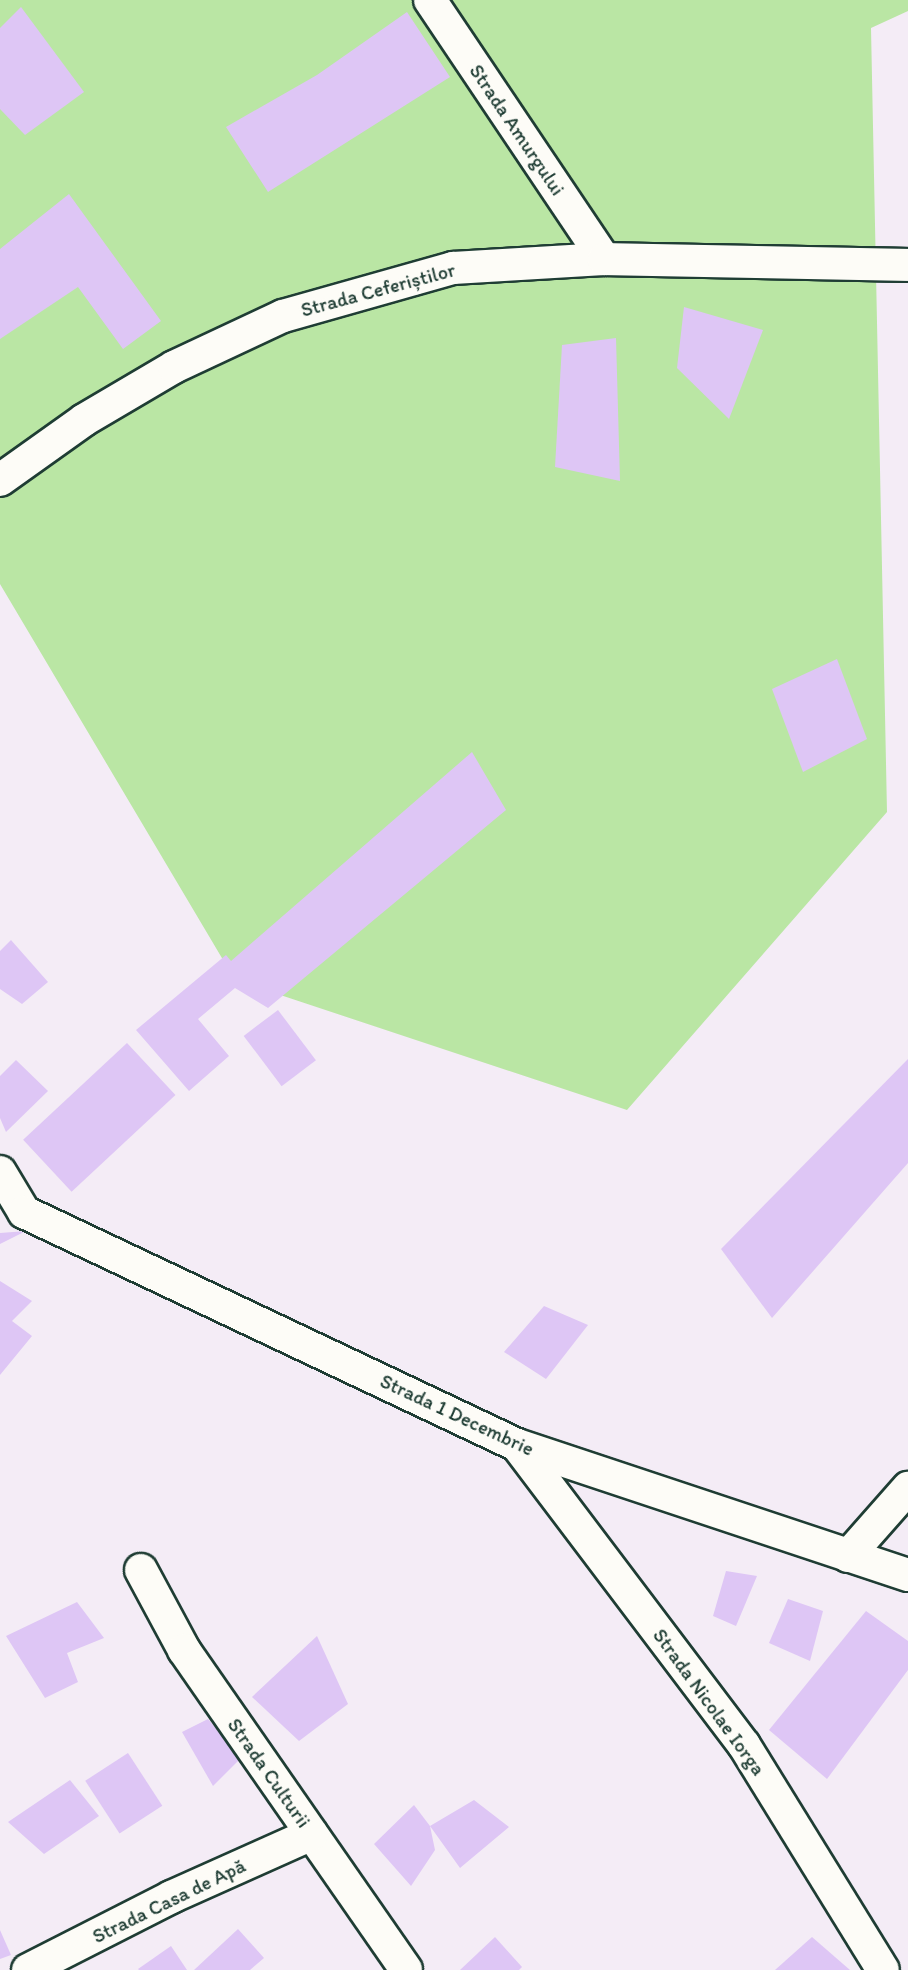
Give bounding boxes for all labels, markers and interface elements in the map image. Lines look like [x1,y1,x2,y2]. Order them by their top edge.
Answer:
street label: Strada Amurgului [464,60,570,200]
street label: Strada Ceferiștilor [298,258,458,322]
street label: Strada 1 Decembrie [376,1369,538,1461]
street label: Strada Nicolae Iorga [648,1624,770,1780]
street label: Strada Culturii [222,1714,316,1832]
street label: Strada Casa de Apă [89,1854,249,1948]

